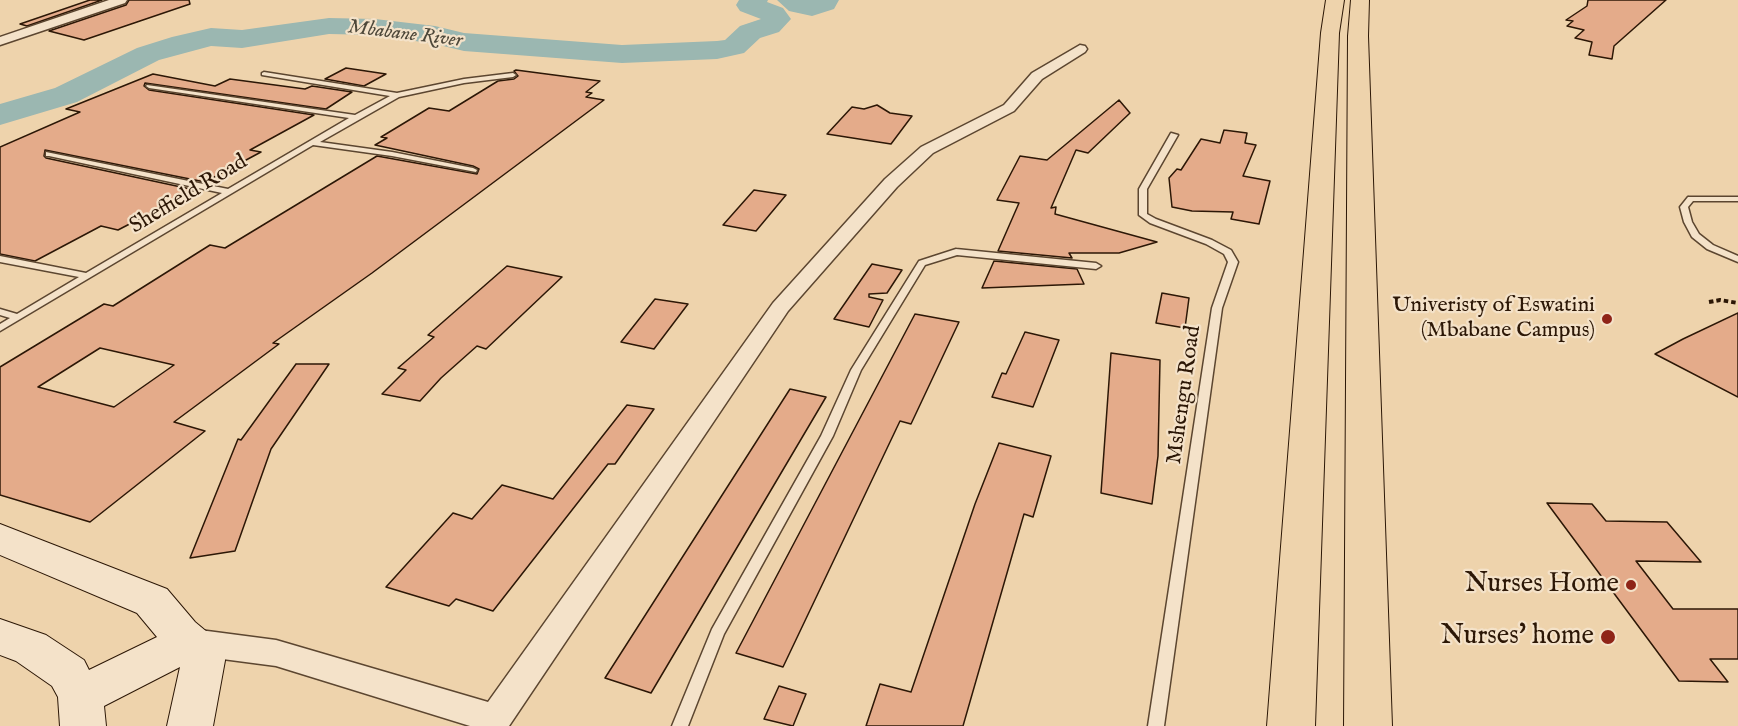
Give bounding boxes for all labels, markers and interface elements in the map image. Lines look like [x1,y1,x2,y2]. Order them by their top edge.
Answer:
water label: Mbabane River [346,16,464,54]
street label: Sheffield Road [125,150,253,240]
place label: Univeristy of Eswatini (Mbabane Campus) [1392,293,1595,344]
marker: Univeristy of Eswatini (Mbabane Campus) [1600,312,1614,326]
street label: Mshengu Road [1162,324,1208,466]
place label: Nurses Home [1465,569,1619,601]
marker: Nurses Home [1624,578,1638,592]
place label: Nurses' home [1441,621,1594,653]
marker: Nurses' home [1599,628,1617,646]

